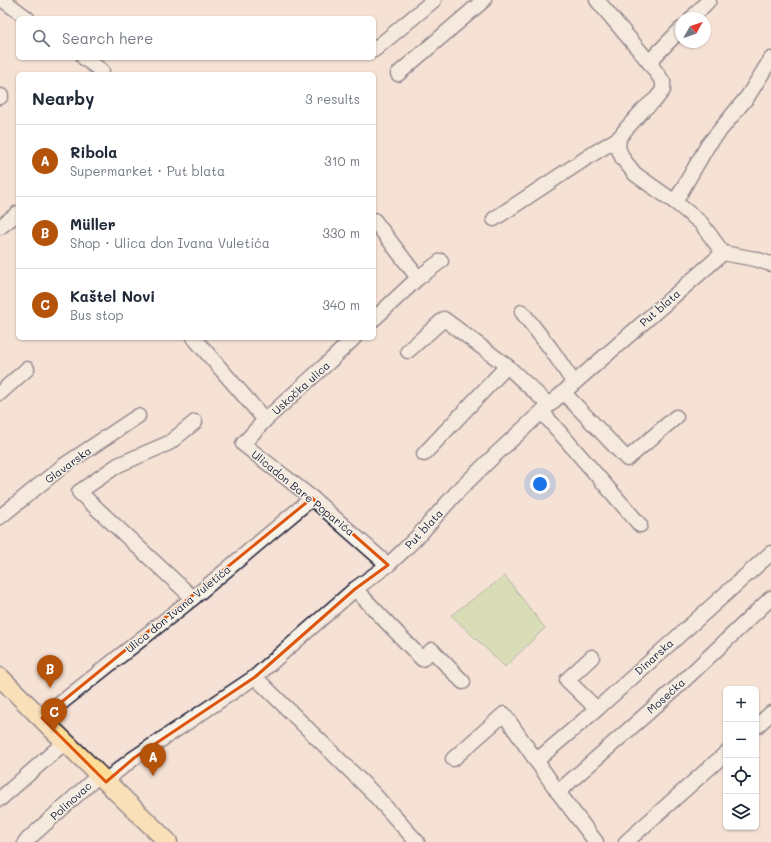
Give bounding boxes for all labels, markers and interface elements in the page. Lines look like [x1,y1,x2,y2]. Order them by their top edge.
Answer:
north arrow [675,12,711,48]
search box [16,16,376,60]
icon: search [30,27,52,49]
text: Search here [62,28,153,48]
text: Nearby [32,87,94,109]
text: 3 results [305,90,360,107]
text: Ribola [70,142,117,162]
text: A [40,152,50,169]
text: 310 m [324,152,360,169]
text: Supermarket · Put blata [70,162,225,179]
text: Müller [70,214,116,234]
text: B [41,224,49,241]
text: 330 m [322,224,360,241]
text: Shop · Ulica don Ivana Vuletića [70,234,270,251]
text: Kaštel Novi [70,286,155,306]
street label: Put blata [636,286,683,329]
text: C [40,296,50,313]
text: 340 m [322,296,360,313]
text: Bus stop [70,306,123,323]
street label: Uskočka ulica [268,357,333,418]
street label: Glavarska [41,443,94,487]
street label: Ulicadon Bare Poparića [249,446,358,539]
your location [530,474,550,494]
street label: Put blata [401,505,446,552]
street label: Ulica don Ivana Vuletića [122,561,234,656]
street label: Dinarska [631,635,676,678]
pin: B [37,655,63,688]
street label: Mosećka [643,674,688,717]
map controls [723,686,759,830]
button: + [723,686,759,722]
pin: C [41,698,67,731]
button: − [723,722,759,758]
pin: A [140,743,166,776]
button: locate [723,758,759,794]
street label: Polinovac [47,778,95,823]
button: layers [723,794,759,830]

